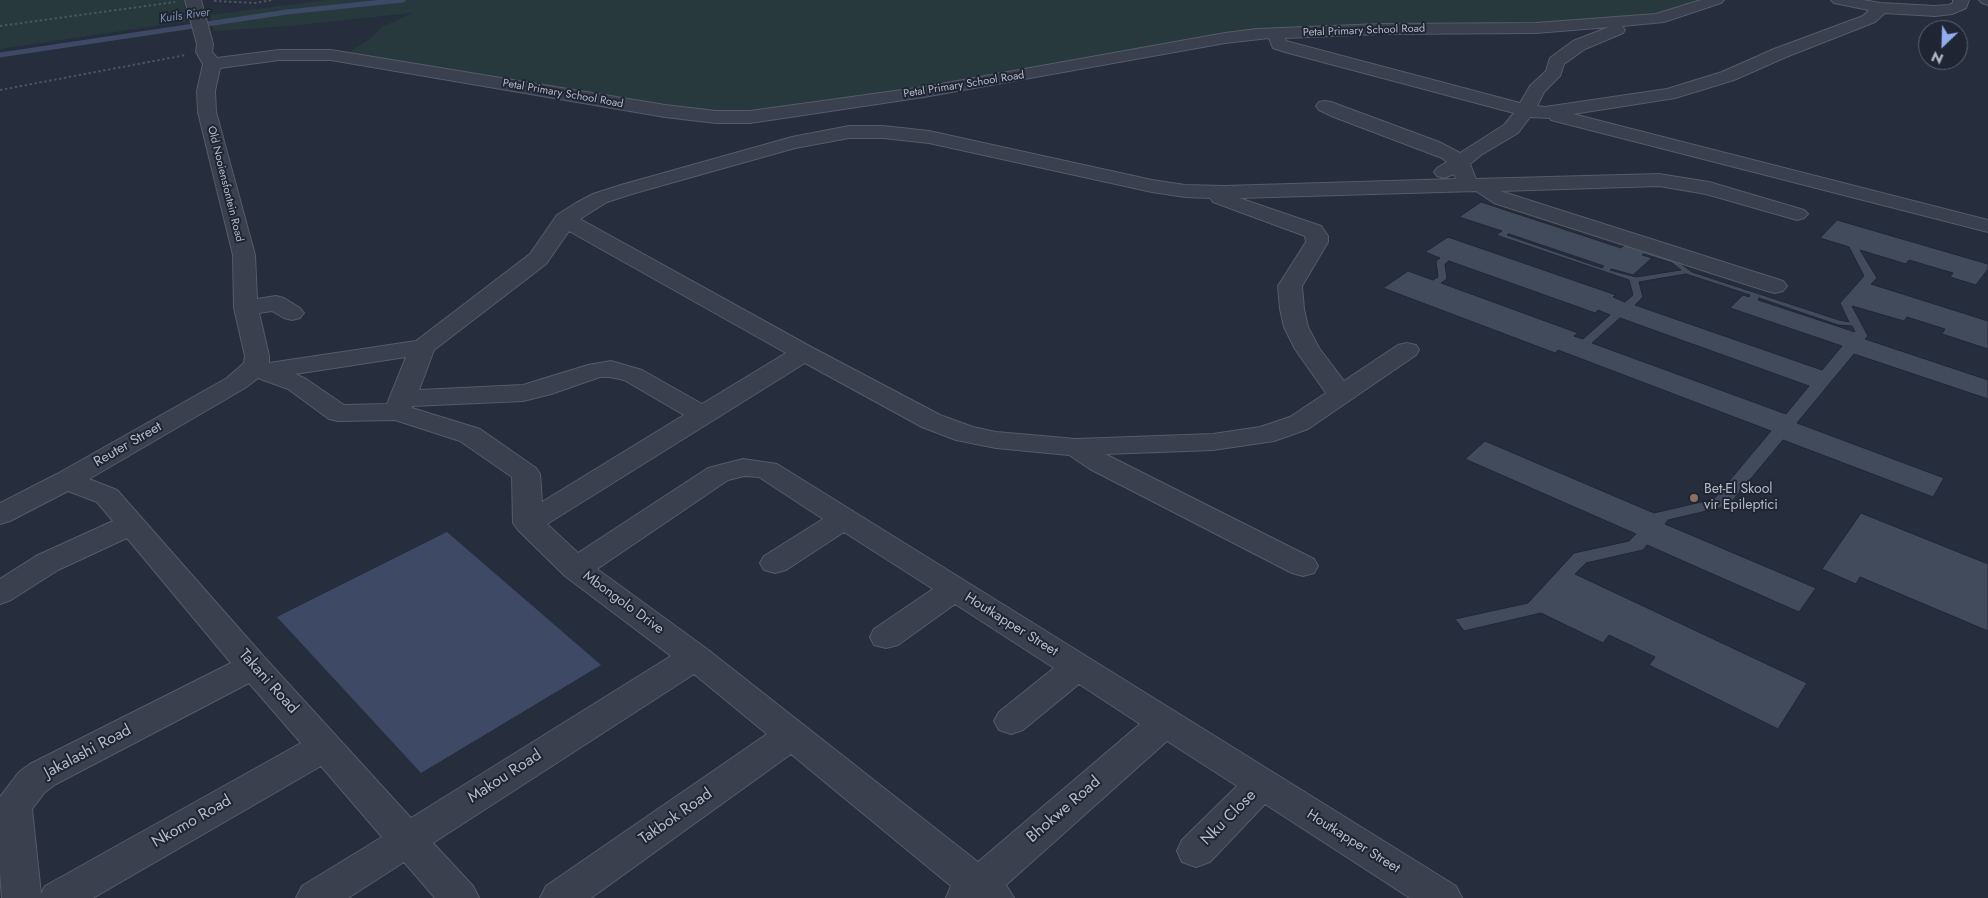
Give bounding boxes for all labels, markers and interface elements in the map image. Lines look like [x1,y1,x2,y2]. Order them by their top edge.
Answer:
water label: Kuils River [159,5,211,27]
north arrow [1918,20,1968,70]
street label: Petal Primary School Road [1303,22,1425,40]
text: N [1928,46,1946,69]
street label: Petal Primary School Road [903,69,1025,101]
street label: Petal Primary School Road [502,77,624,111]
street label: Old Nooiensfontein Road [204,125,246,243]
street label: Reuter Street [91,419,165,471]
place label: Bet-El Skool vir Epileptici [1704,482,1778,514]
marker: Bet-El Skool vir Epileptici [1688,492,1700,504]
street label: Mbongolo Drive [579,568,667,638]
street label: Houtkapper Street [961,590,1061,660]
street label: Takani Road [234,646,302,718]
street label: Jakalashi Road [41,721,135,783]
street label: Makou Road [465,746,545,808]
street label: Bhokwe Road [1023,773,1105,847]
street label: Takbok Road [636,785,716,849]
street label: Nku Close [1197,786,1261,850]
street label: Nkomo Road [149,792,235,852]
street label: Houtkapper Street [1303,807,1403,877]

